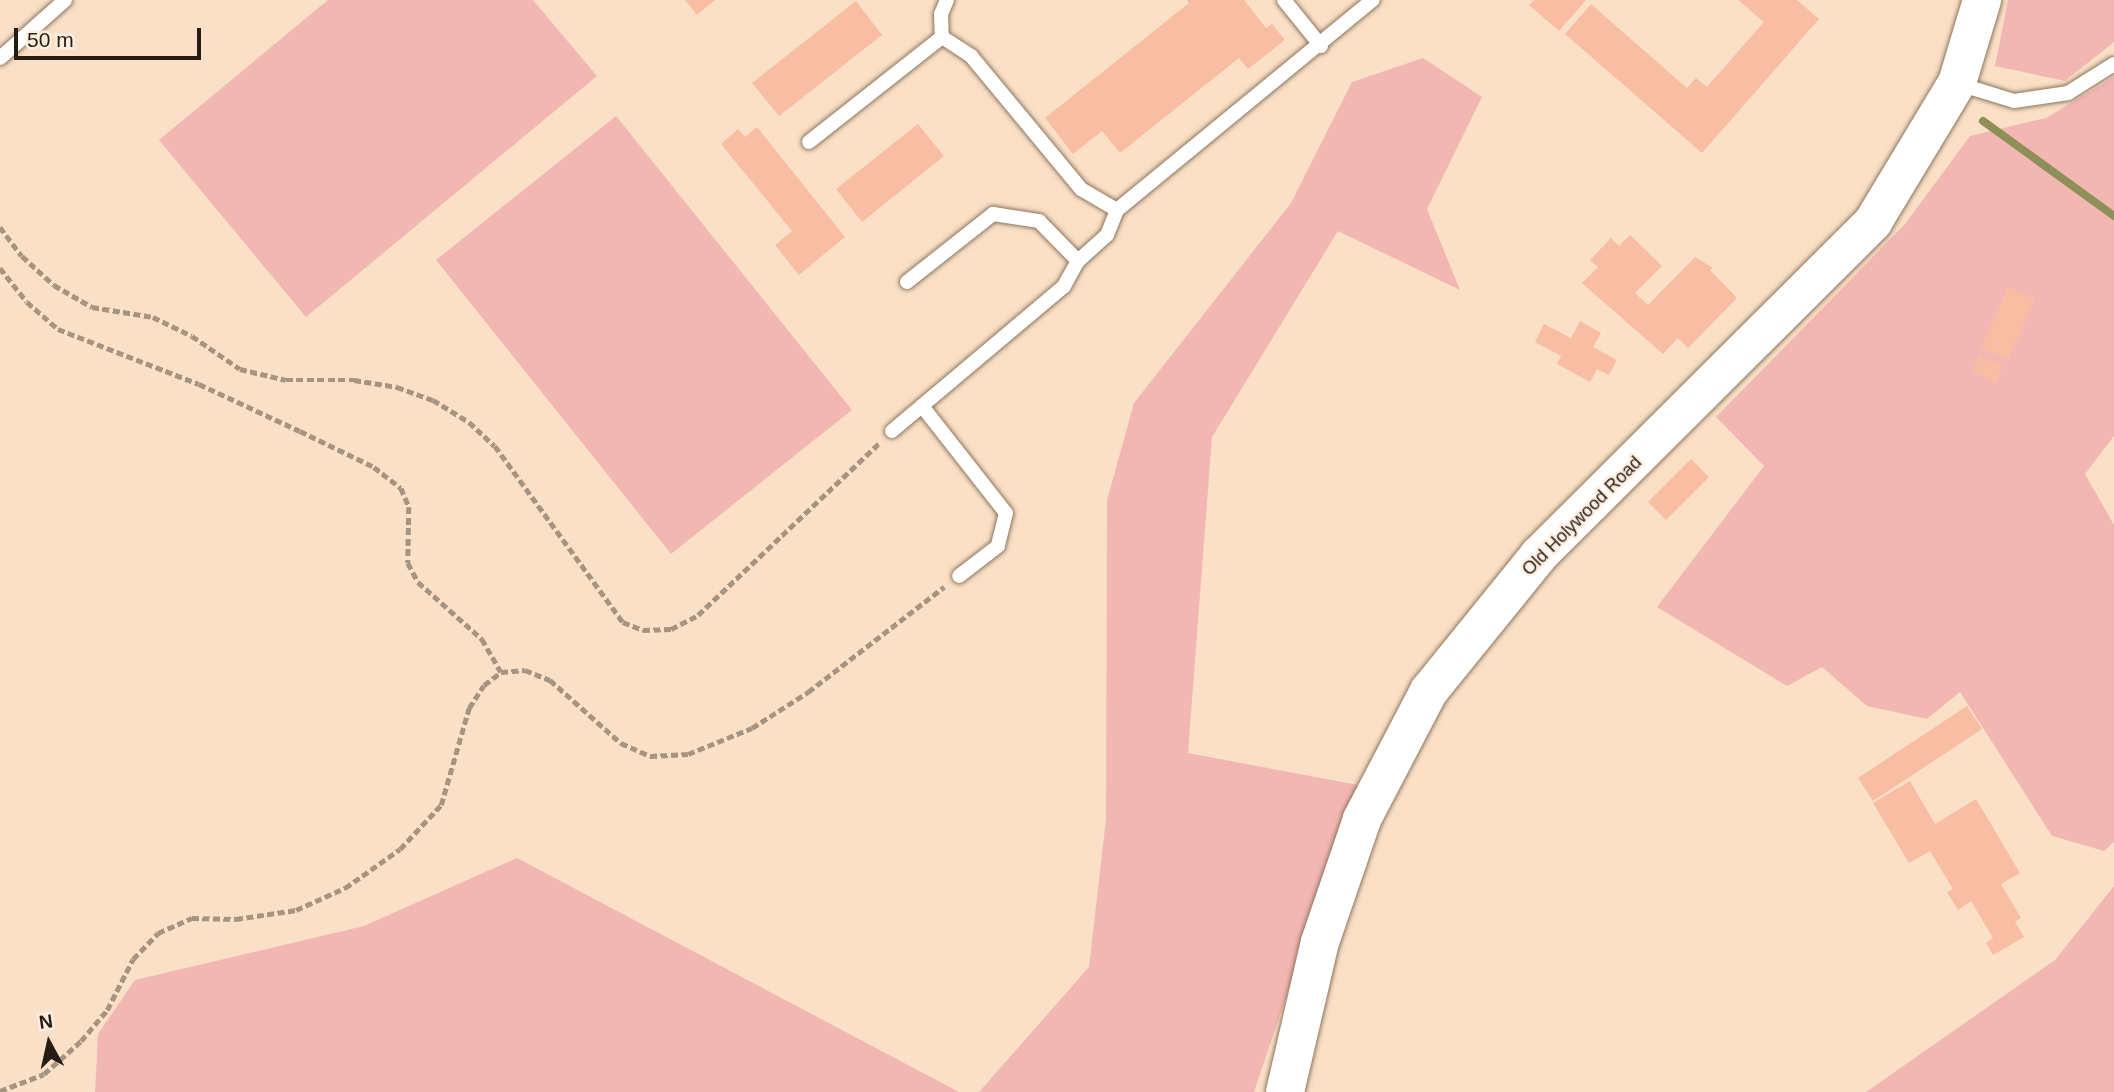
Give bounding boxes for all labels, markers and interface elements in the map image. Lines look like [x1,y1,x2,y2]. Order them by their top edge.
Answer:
scale bar [18,14,205,58]
text: 50 m [27,28,74,51]
street label: Old Holywood Road [1518,452,1646,580]
north arrow [14,1008,84,1078]
text: N [38,1010,54,1033]

